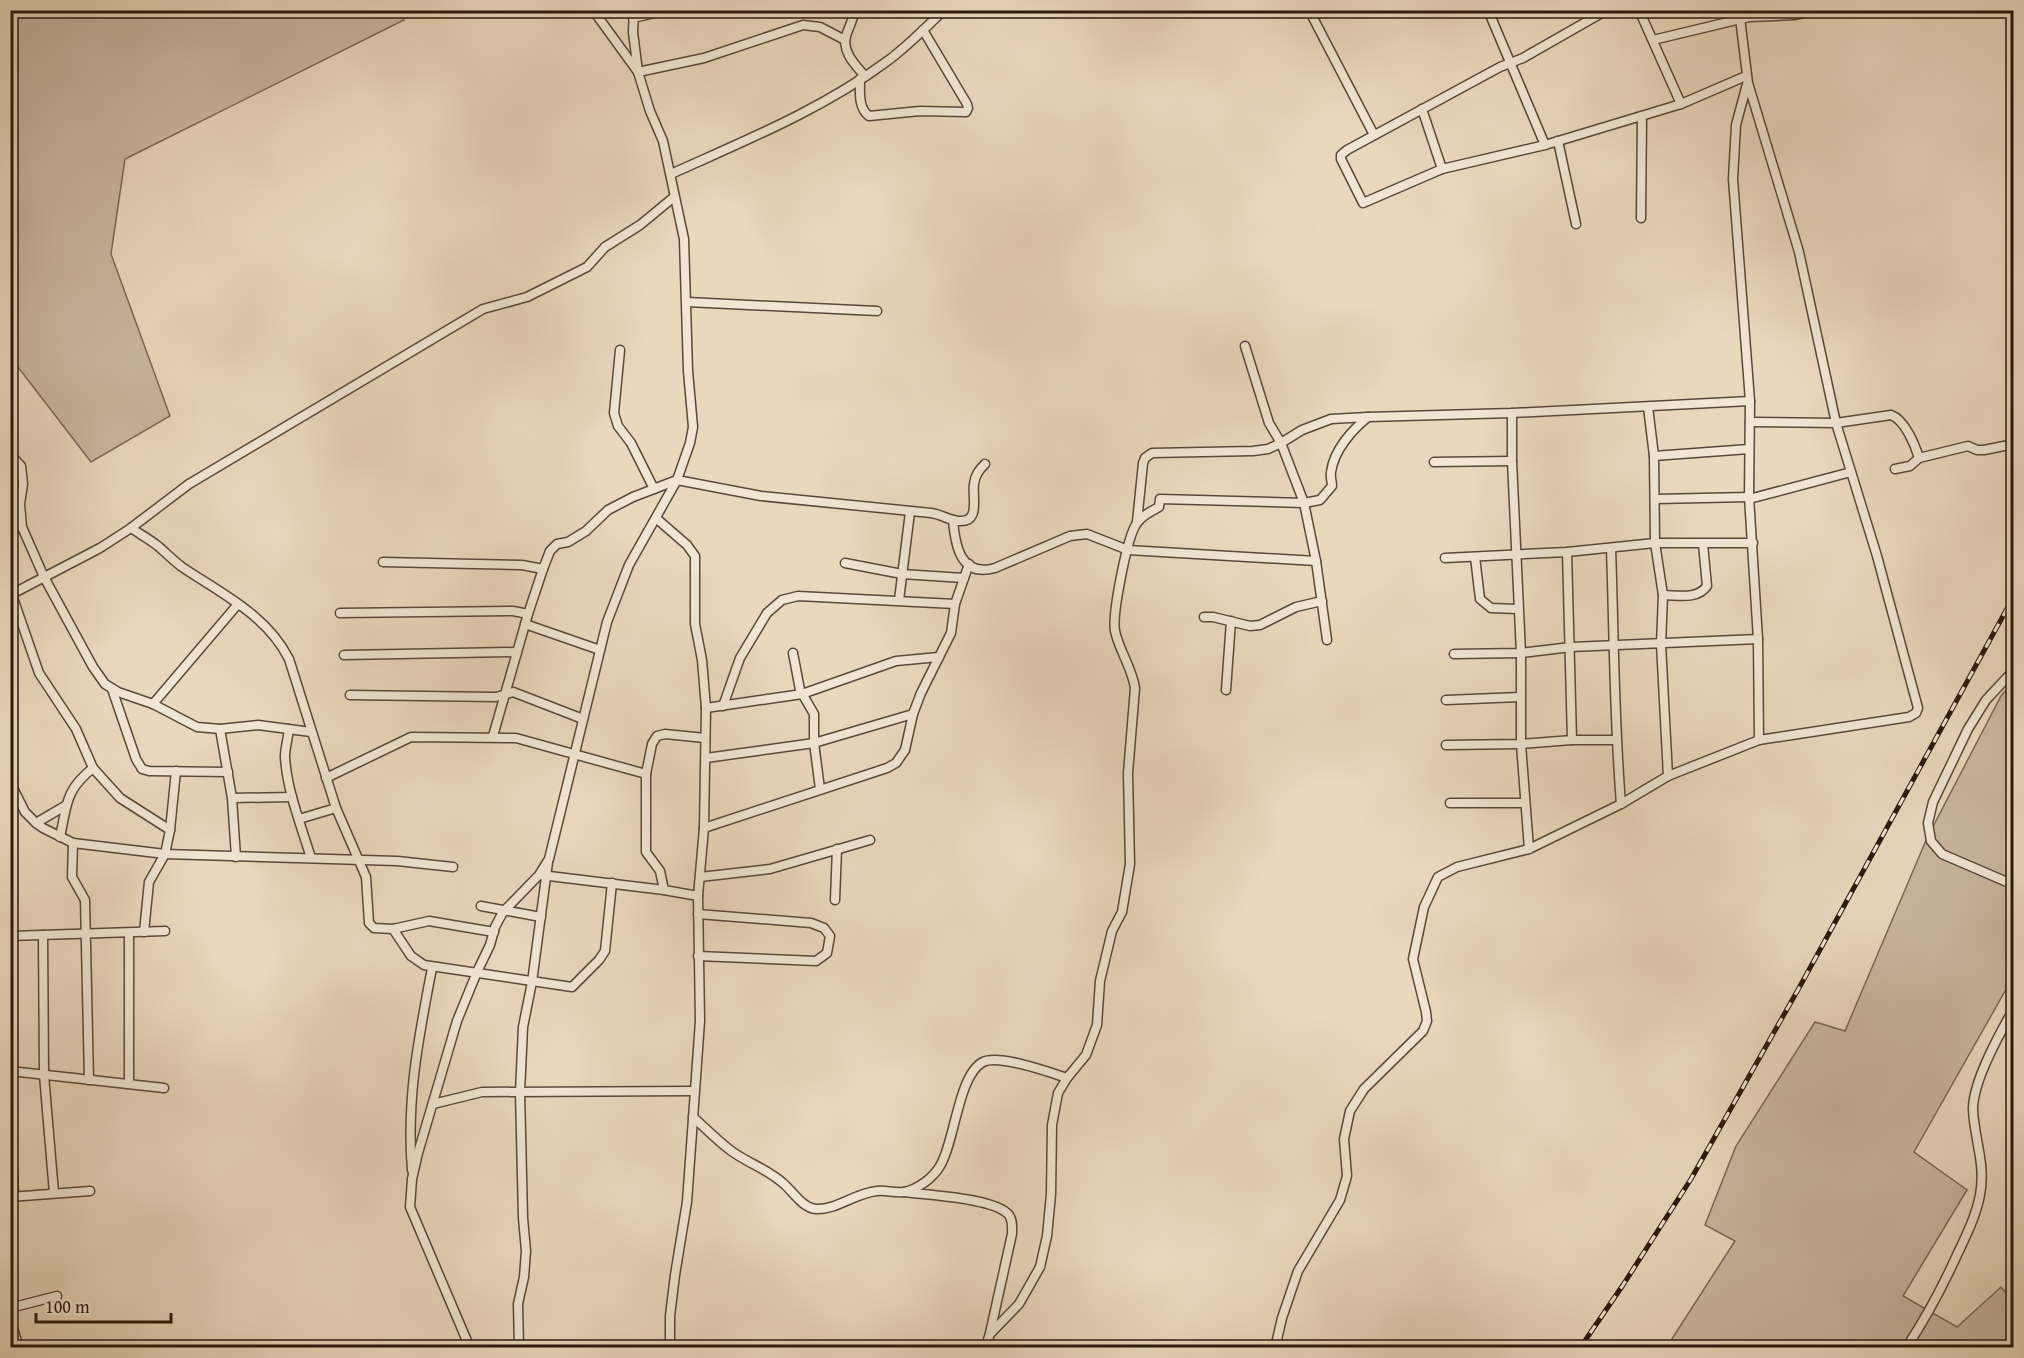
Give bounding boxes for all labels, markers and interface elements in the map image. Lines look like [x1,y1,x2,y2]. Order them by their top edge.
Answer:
scale bar [36,1286,171,1324]
text: 100 m [45,1293,90,1320]

